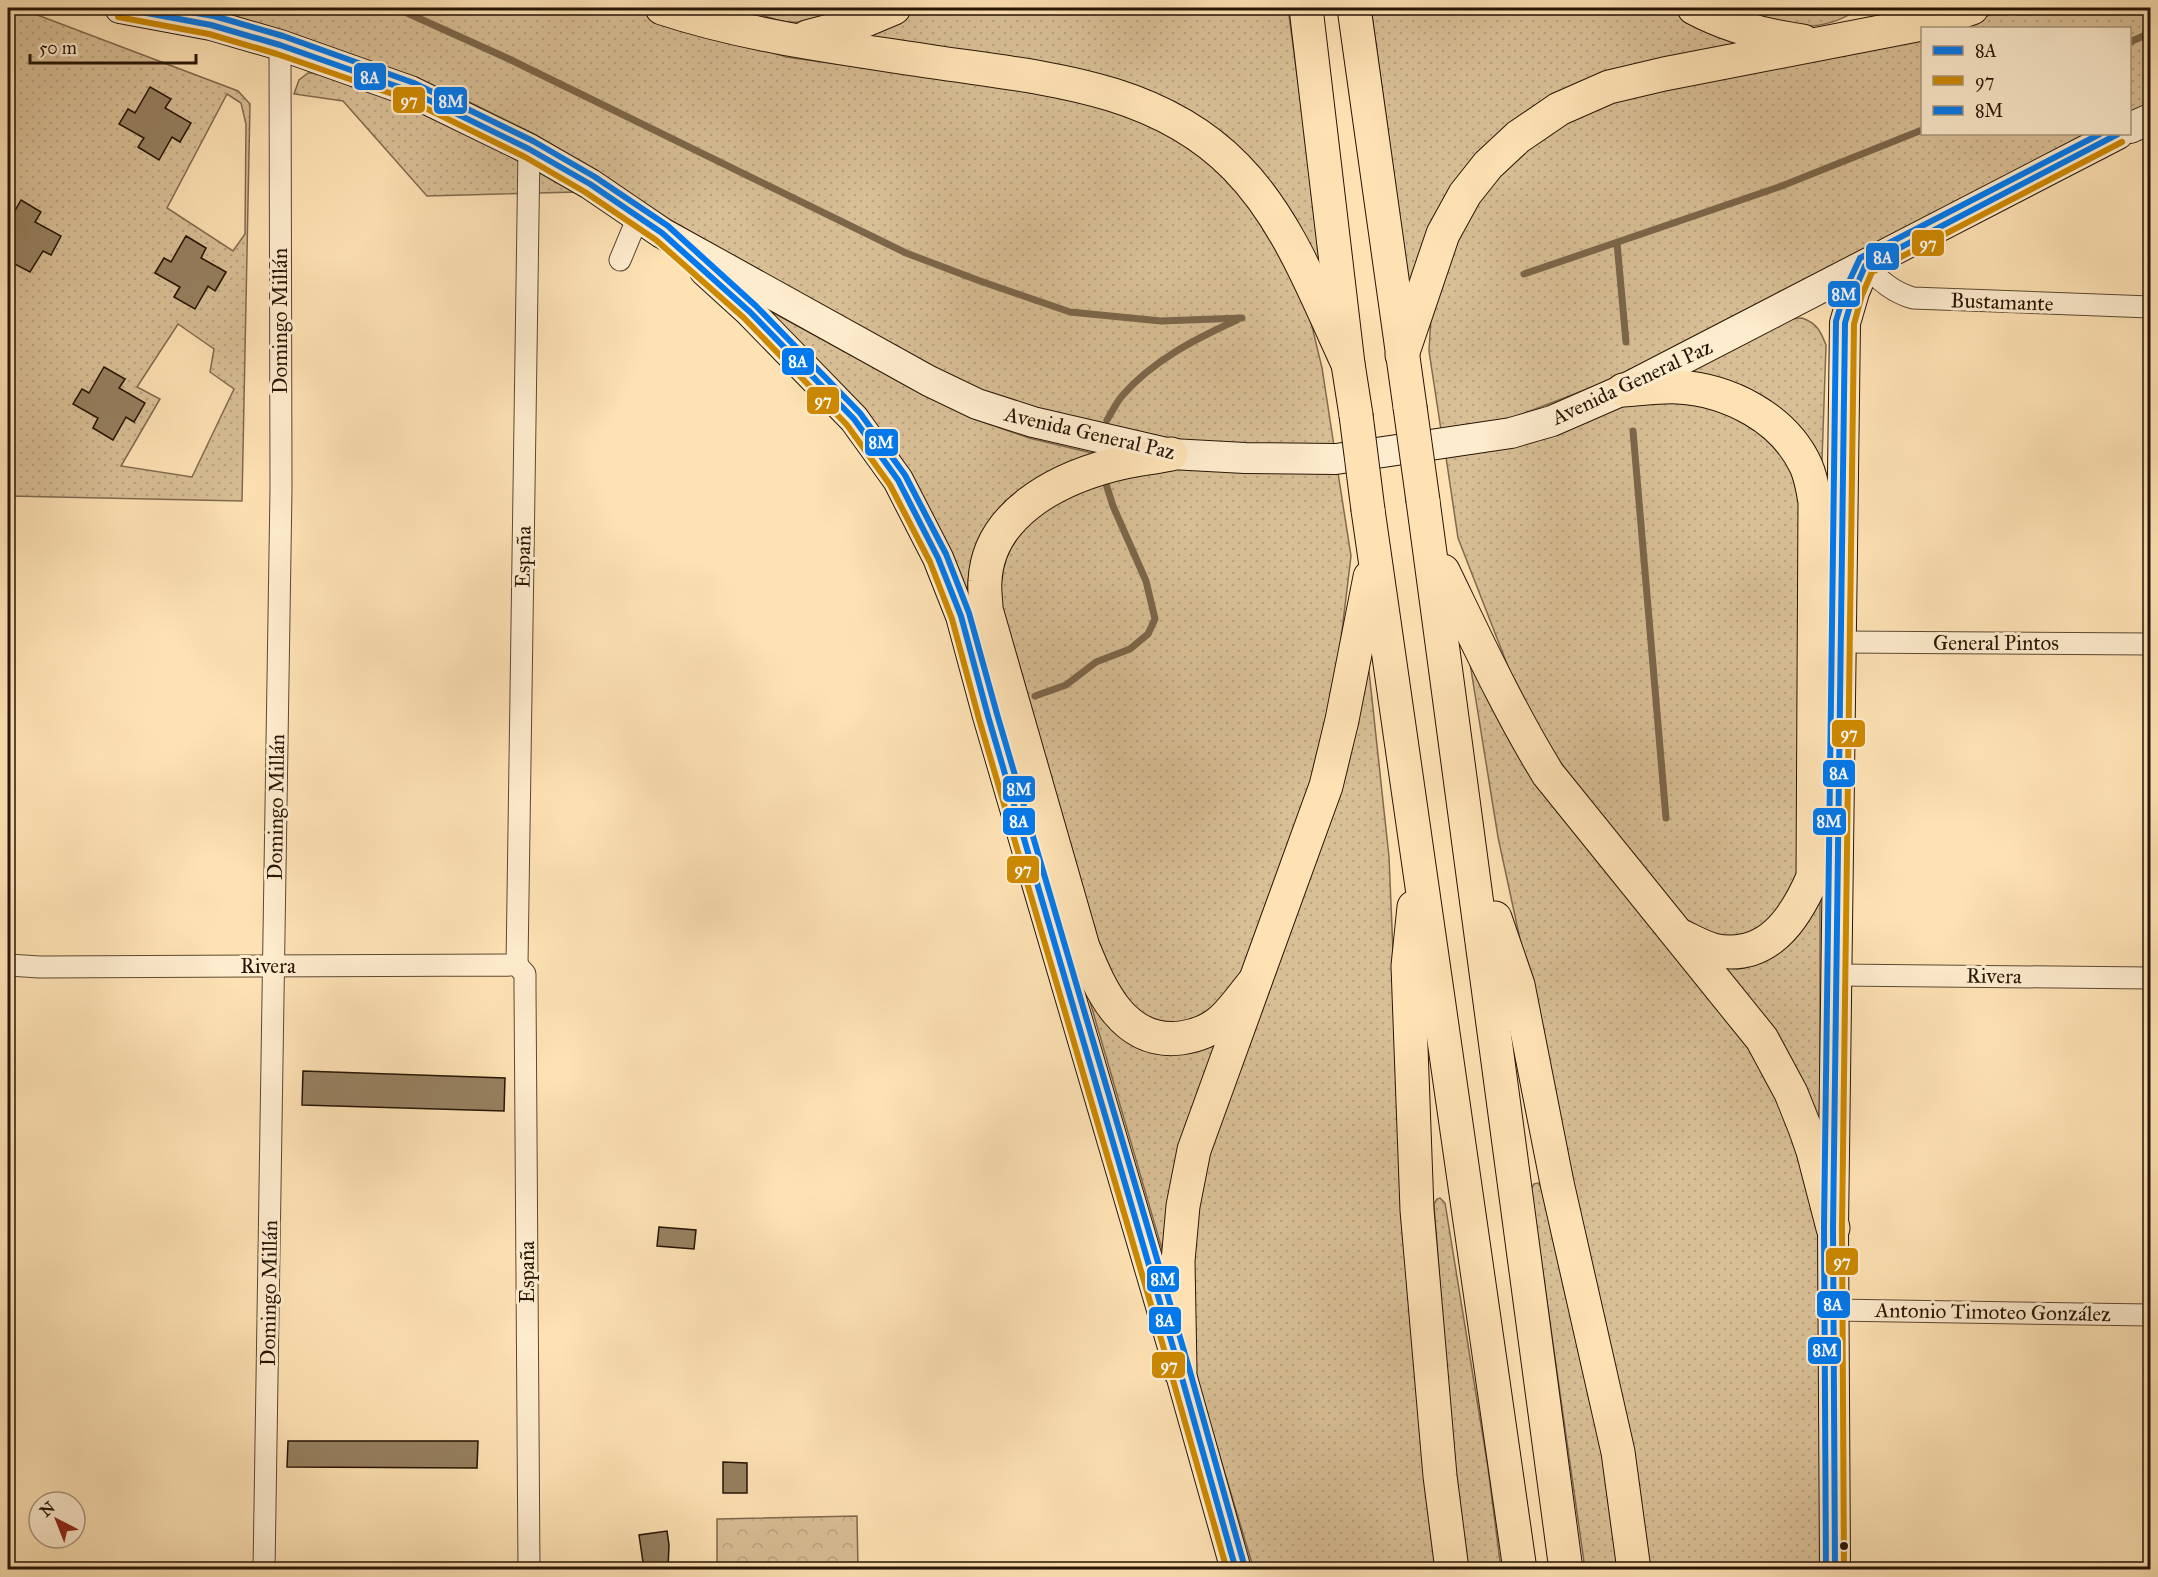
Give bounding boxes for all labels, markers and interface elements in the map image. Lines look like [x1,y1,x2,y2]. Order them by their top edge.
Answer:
scale bar [30,27,196,65]
legend [1921,27,2131,135]
text: 50 m [39,37,77,59]
text: 8A [1975,40,1997,62]
line badge: 8A [353,62,387,91]
text: 8A [360,68,380,87]
text: 97 [1975,70,1994,92]
line badge: 97 [392,86,426,114]
line badge: 8M [433,86,468,115]
text: 97 [400,91,418,111]
text: 8M [439,92,464,111]
text: 8M [1975,100,2003,122]
line badge: 97 [1911,229,1945,257]
text: 97 [1919,234,1937,254]
line badge: 8A [1865,242,1900,271]
street label: Domingo Millán [267,248,293,394]
text: 8A [1873,248,1893,267]
line badge: 8M [1827,280,1861,308]
text: 8M [1832,285,1857,304]
street label: Bustamante [1950,287,2054,317]
street label: Avenida General Paz [1547,333,1717,431]
line badge: 8A [781,347,815,376]
text: 8A [788,352,808,371]
line badge: 97 [806,386,840,415]
text: 97 [814,391,832,411]
street label: Avenida General Paz [1001,401,1178,465]
line badge: 8M [864,428,899,457]
text: 8M [869,433,894,452]
street label: España [509,525,537,588]
street label: General Pintos [1933,630,2059,656]
line badge: 97 [1831,719,1866,748]
text: 97 [1840,724,1858,744]
street label: Domingo Millán [262,734,290,880]
line badge: 8A [1822,759,1856,788]
text: 8A [1829,764,1849,783]
line badge: 8M [1002,775,1036,803]
text: 8M [1007,780,1032,799]
line badge: 8A [1002,807,1036,836]
line badge: 8M [1812,807,1847,836]
text: 8A [1009,812,1029,831]
text: 8M [1817,812,1842,831]
line badge: 97 [1006,855,1040,884]
text: 97 [1014,860,1032,880]
street label: Rivera [240,953,296,979]
street label: Rivera [1966,963,2022,989]
street label: Domingo Millán [255,1220,283,1366]
street label: España [514,1241,540,1303]
line badge: 97 [1825,1247,1859,1276]
text: 97 [1833,1252,1851,1272]
line badge: 8M [1146,1265,1180,1293]
text: 8M [1151,1270,1176,1289]
line badge: 8A [1816,1290,1851,1319]
text: 8A [1823,1295,1843,1314]
street label: Antonio Timoteo González [1874,1297,2111,1327]
line badge: 8A [1148,1306,1182,1335]
text: 8A [1155,1311,1175,1330]
line badge: 8M [1807,1336,1842,1365]
text: 8M [1813,1341,1838,1360]
line badge: 97 [1151,1351,1186,1379]
text: 97 [1160,1356,1178,1376]
north arrow [27,1490,87,1550]
text: N [36,1497,59,1521]
unlabelled marker [1838,1540,1850,1552]

